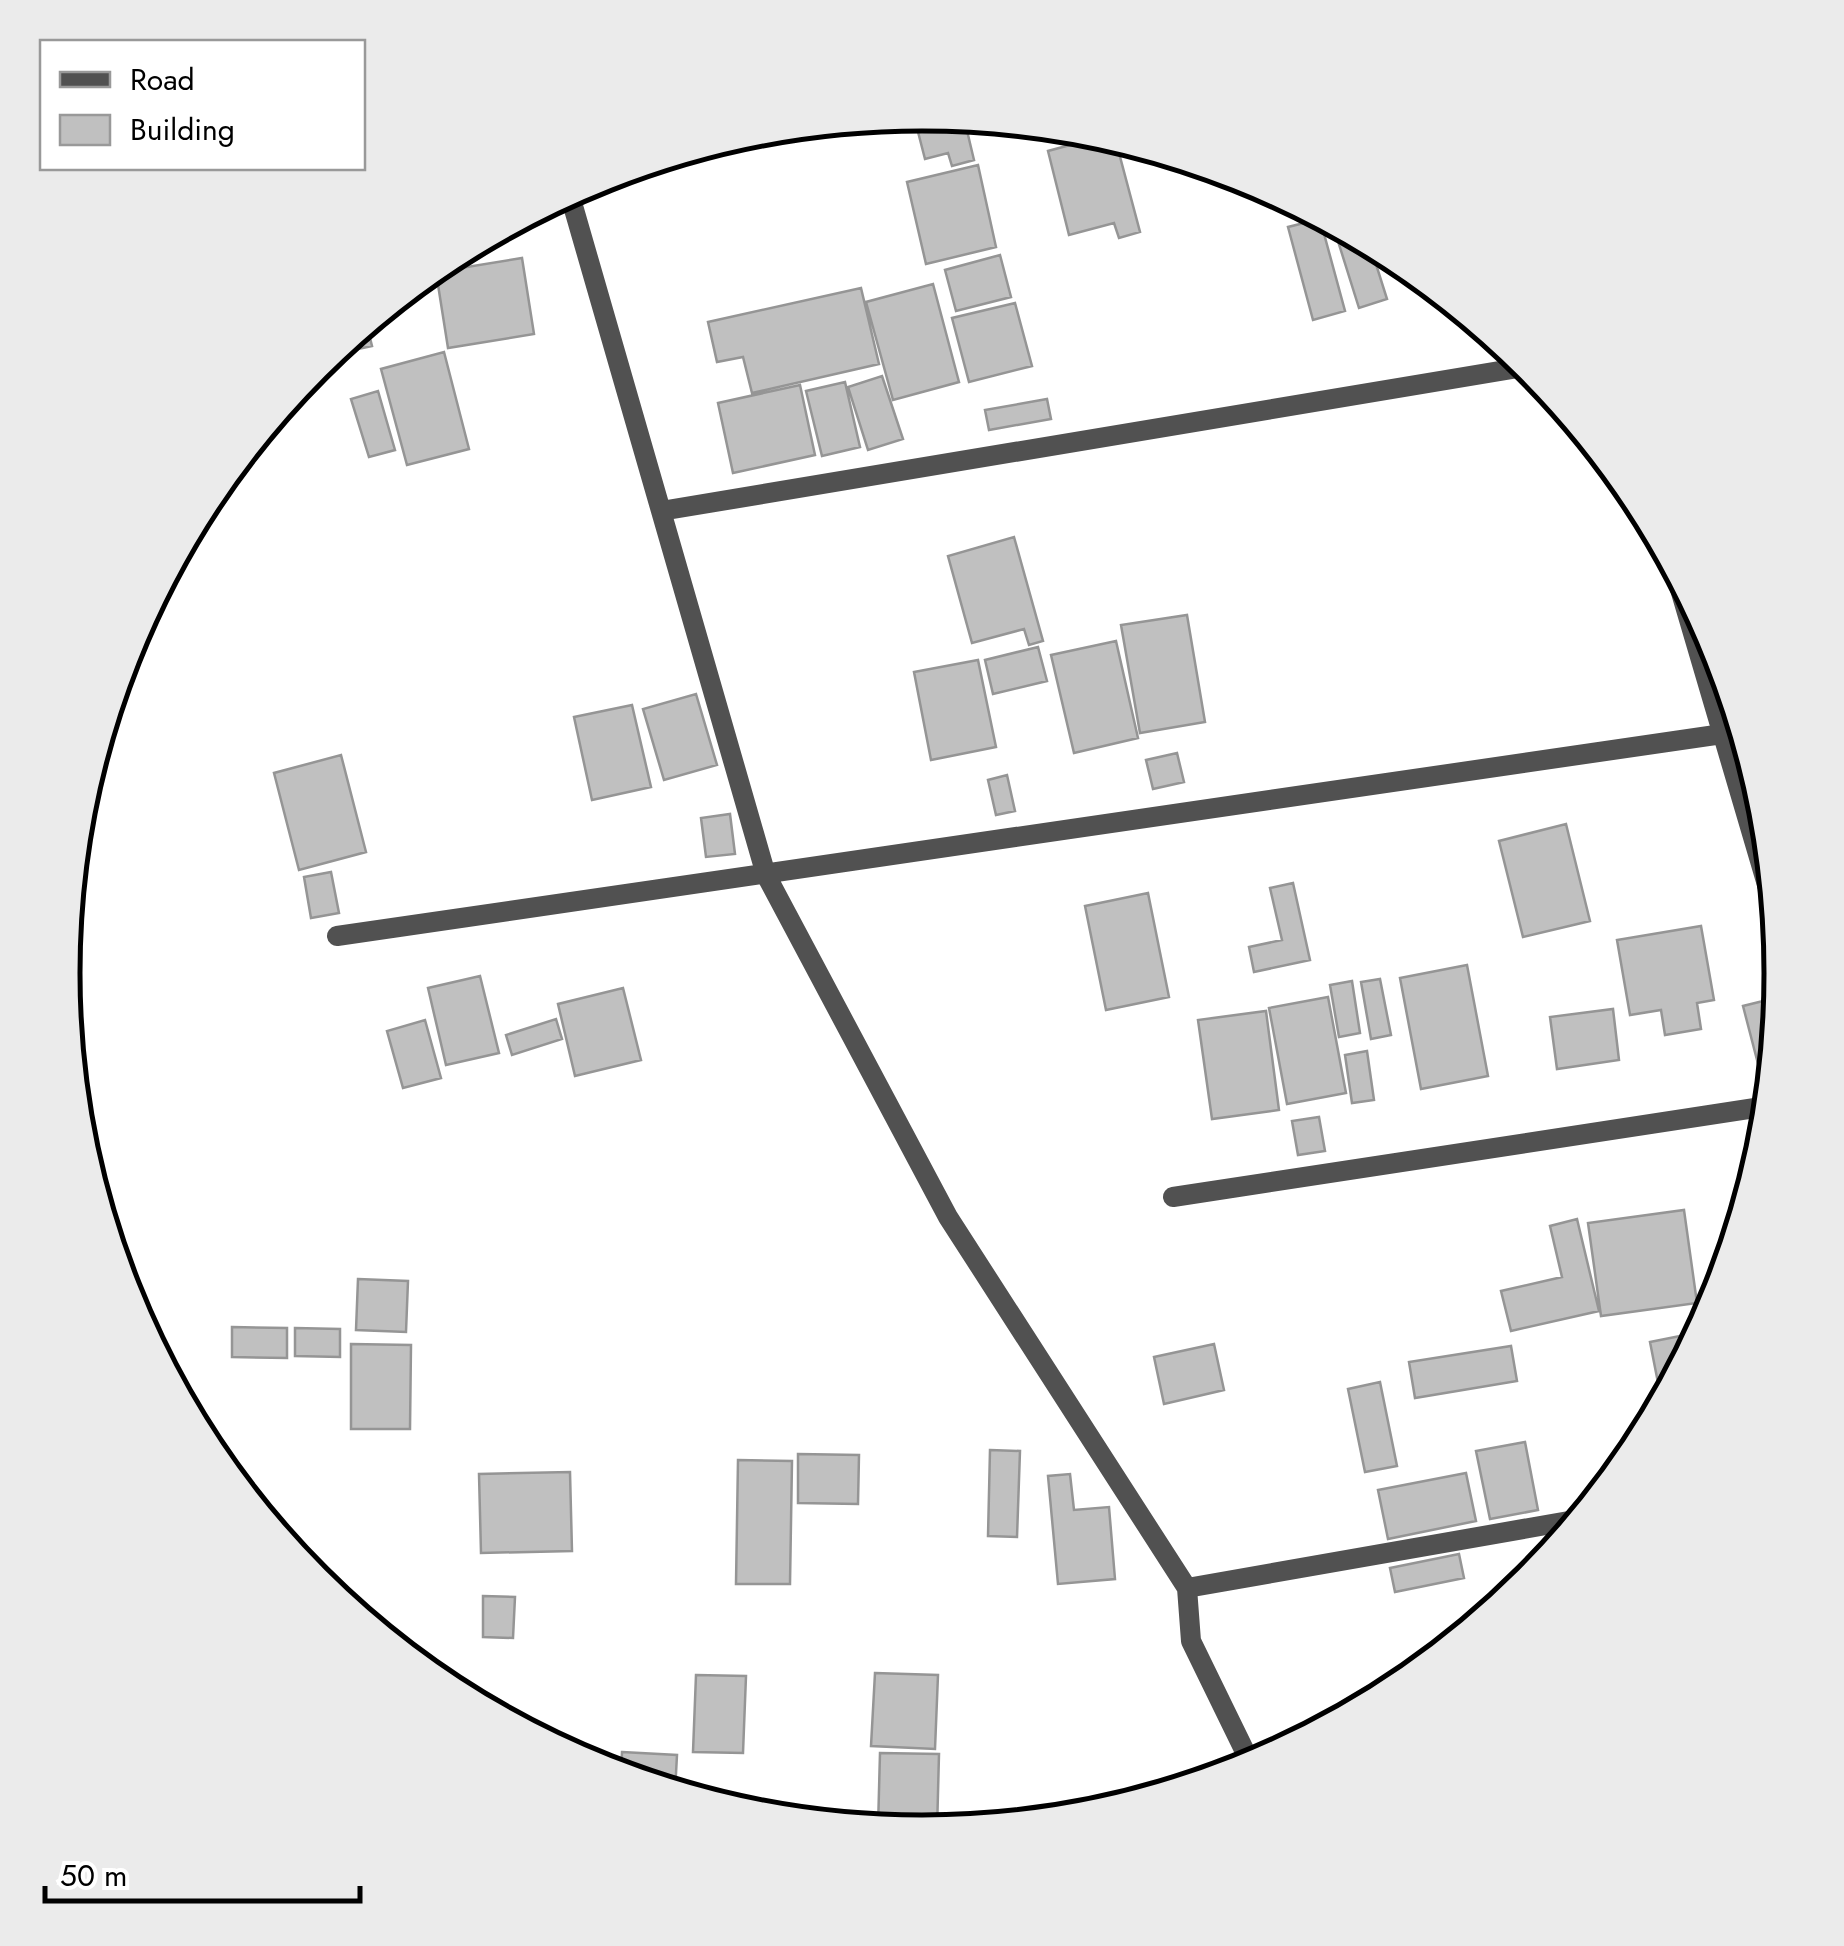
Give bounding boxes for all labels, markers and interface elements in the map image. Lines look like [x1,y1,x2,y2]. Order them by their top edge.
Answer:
legend [40,40,365,170]
text: Road [130,58,195,101]
text: Building [130,108,235,151]
scale bar [45,1841,360,1903]
text: 50 m [60,1854,127,1897]

